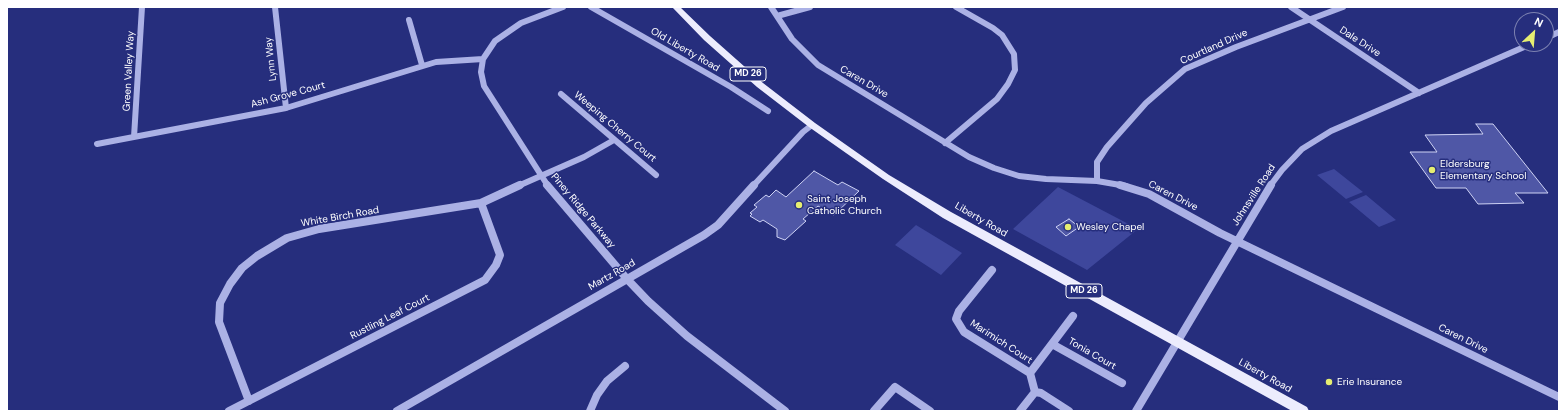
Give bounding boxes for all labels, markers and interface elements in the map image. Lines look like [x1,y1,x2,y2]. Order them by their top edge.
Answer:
north arrow [1514,12,1554,52]
text: N [1532,14,1545,30]
street label: Dale Drive [1337,24,1383,60]
street label: Old Liberty Road [648,25,722,75]
street label: Courtland Drive [1178,27,1250,67]
street label: Green Valley Way [121,30,137,112]
street label: Lynn Way [263,36,279,82]
street label: Caren Drive [838,63,890,101]
road number: MD 26 [730,67,766,81]
street label: Ash Grove Court [249,79,327,111]
street label: Weeping Cherry Court [571,89,659,165]
place label: Eldersburg Elementary School [1440,158,1527,182]
street label: Johnsville Road [1230,162,1278,228]
marker: Eldersburg Elementary School [1427,165,1437,175]
street label: Piney Ridge Parkway [548,171,618,251]
street label: Caren Drive [1146,178,1200,214]
place label: Saint Joseph Catholic Church [807,193,882,216]
marker: Saint Joseph Catholic Church [794,200,804,210]
street label: Liberty Road [953,200,1009,240]
street label: White Birch Road [300,204,380,230]
place label: Wesley Chapel [1076,221,1144,233]
marker: Wesley Chapel [1063,222,1073,232]
street label: Martz Road [586,257,638,293]
road number: MD 26 [1066,284,1102,298]
street label: Rustling Leaf Court [348,292,432,342]
street label: Marimich Court [968,317,1034,367]
street label: Caren Drive [1436,322,1490,356]
street label: Tonia Court [1066,335,1118,373]
street label: Liberty Road [1236,357,1294,395]
place label: Erie Insurance [1337,376,1402,388]
marker: Erie Insurance [1324,377,1334,387]

